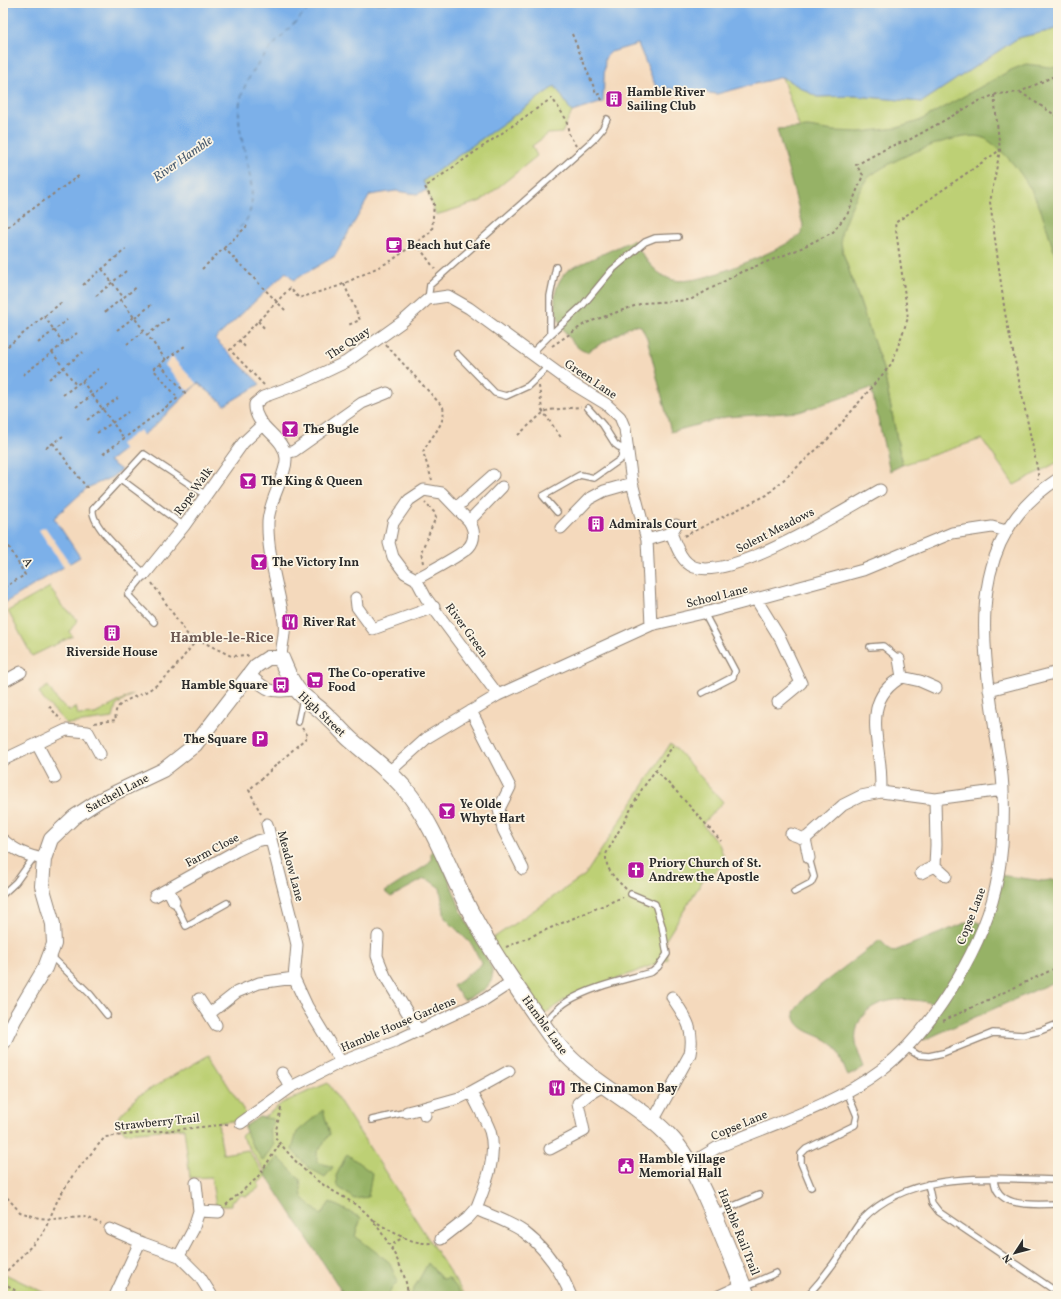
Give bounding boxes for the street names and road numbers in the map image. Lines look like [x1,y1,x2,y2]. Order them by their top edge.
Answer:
street label: The Quay [323,323,374,364]
street label: Green Lane [561,356,620,403]
street label: Rope Walk [171,464,217,519]
street label: Solent Meadows [734,504,817,558]
street label: A [18,555,36,570]
street label: School Lane [685,582,750,612]
street label: River Green [441,600,491,661]
street label: High Street [294,688,349,741]
street label: Satchell Lane [83,770,152,817]
street label: Meadow Lane [273,829,307,904]
street label: Farm Close [183,830,242,872]
street label: Copse Lane [954,885,990,947]
street label: Hamble House Gardens [338,993,458,1056]
street label: Hamble Lane [517,993,571,1059]
street label: Copse Lane [709,1107,770,1145]
street label: Strawberry Trail [114,1111,201,1135]
street label: Hamble Rail Trail [713,1187,763,1278]

